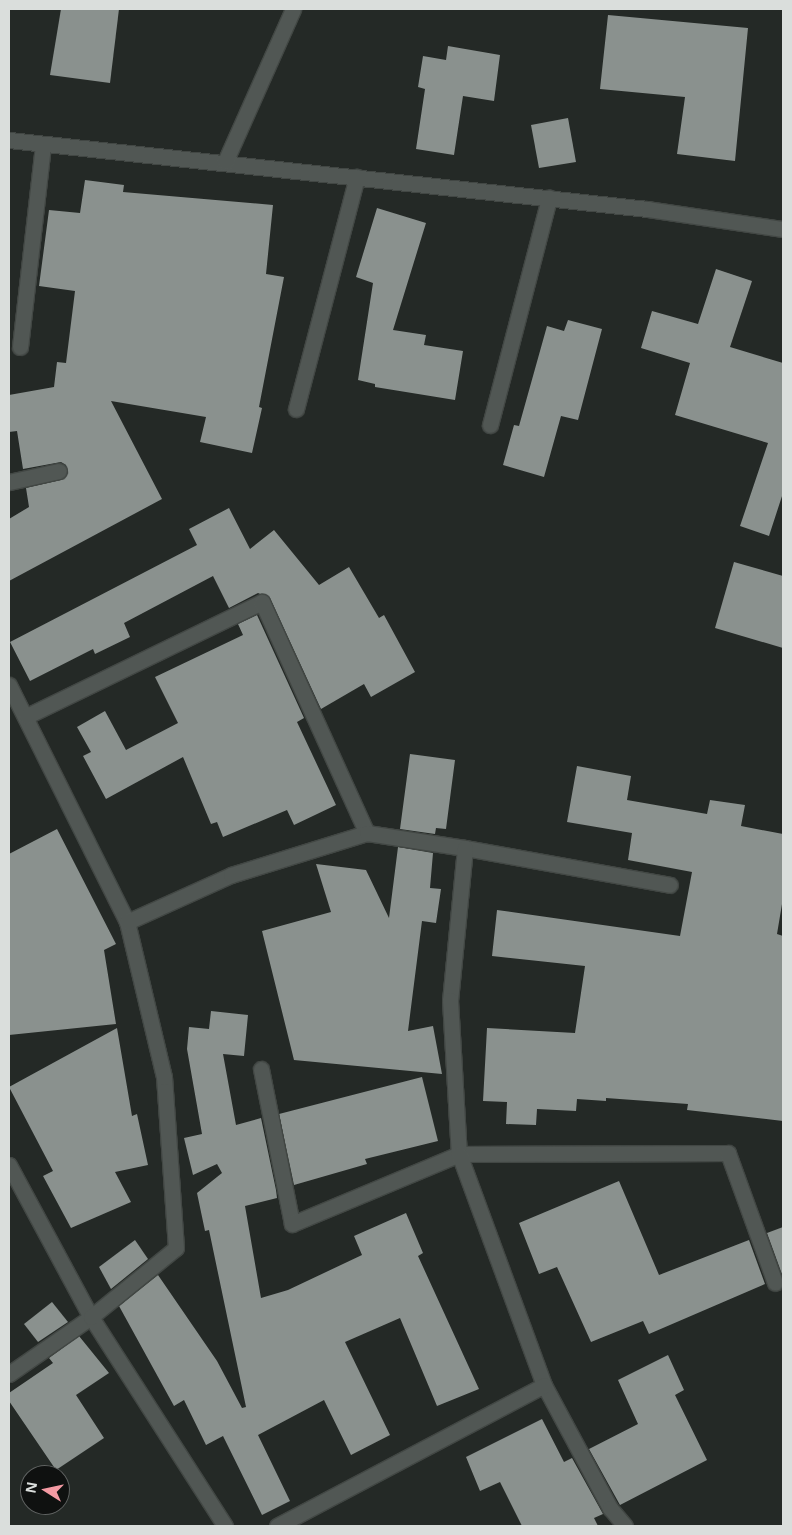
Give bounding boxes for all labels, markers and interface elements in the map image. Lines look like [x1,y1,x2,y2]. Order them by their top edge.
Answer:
north arrow [20,1465,70,1515]
text: N [20,1480,41,1495]

